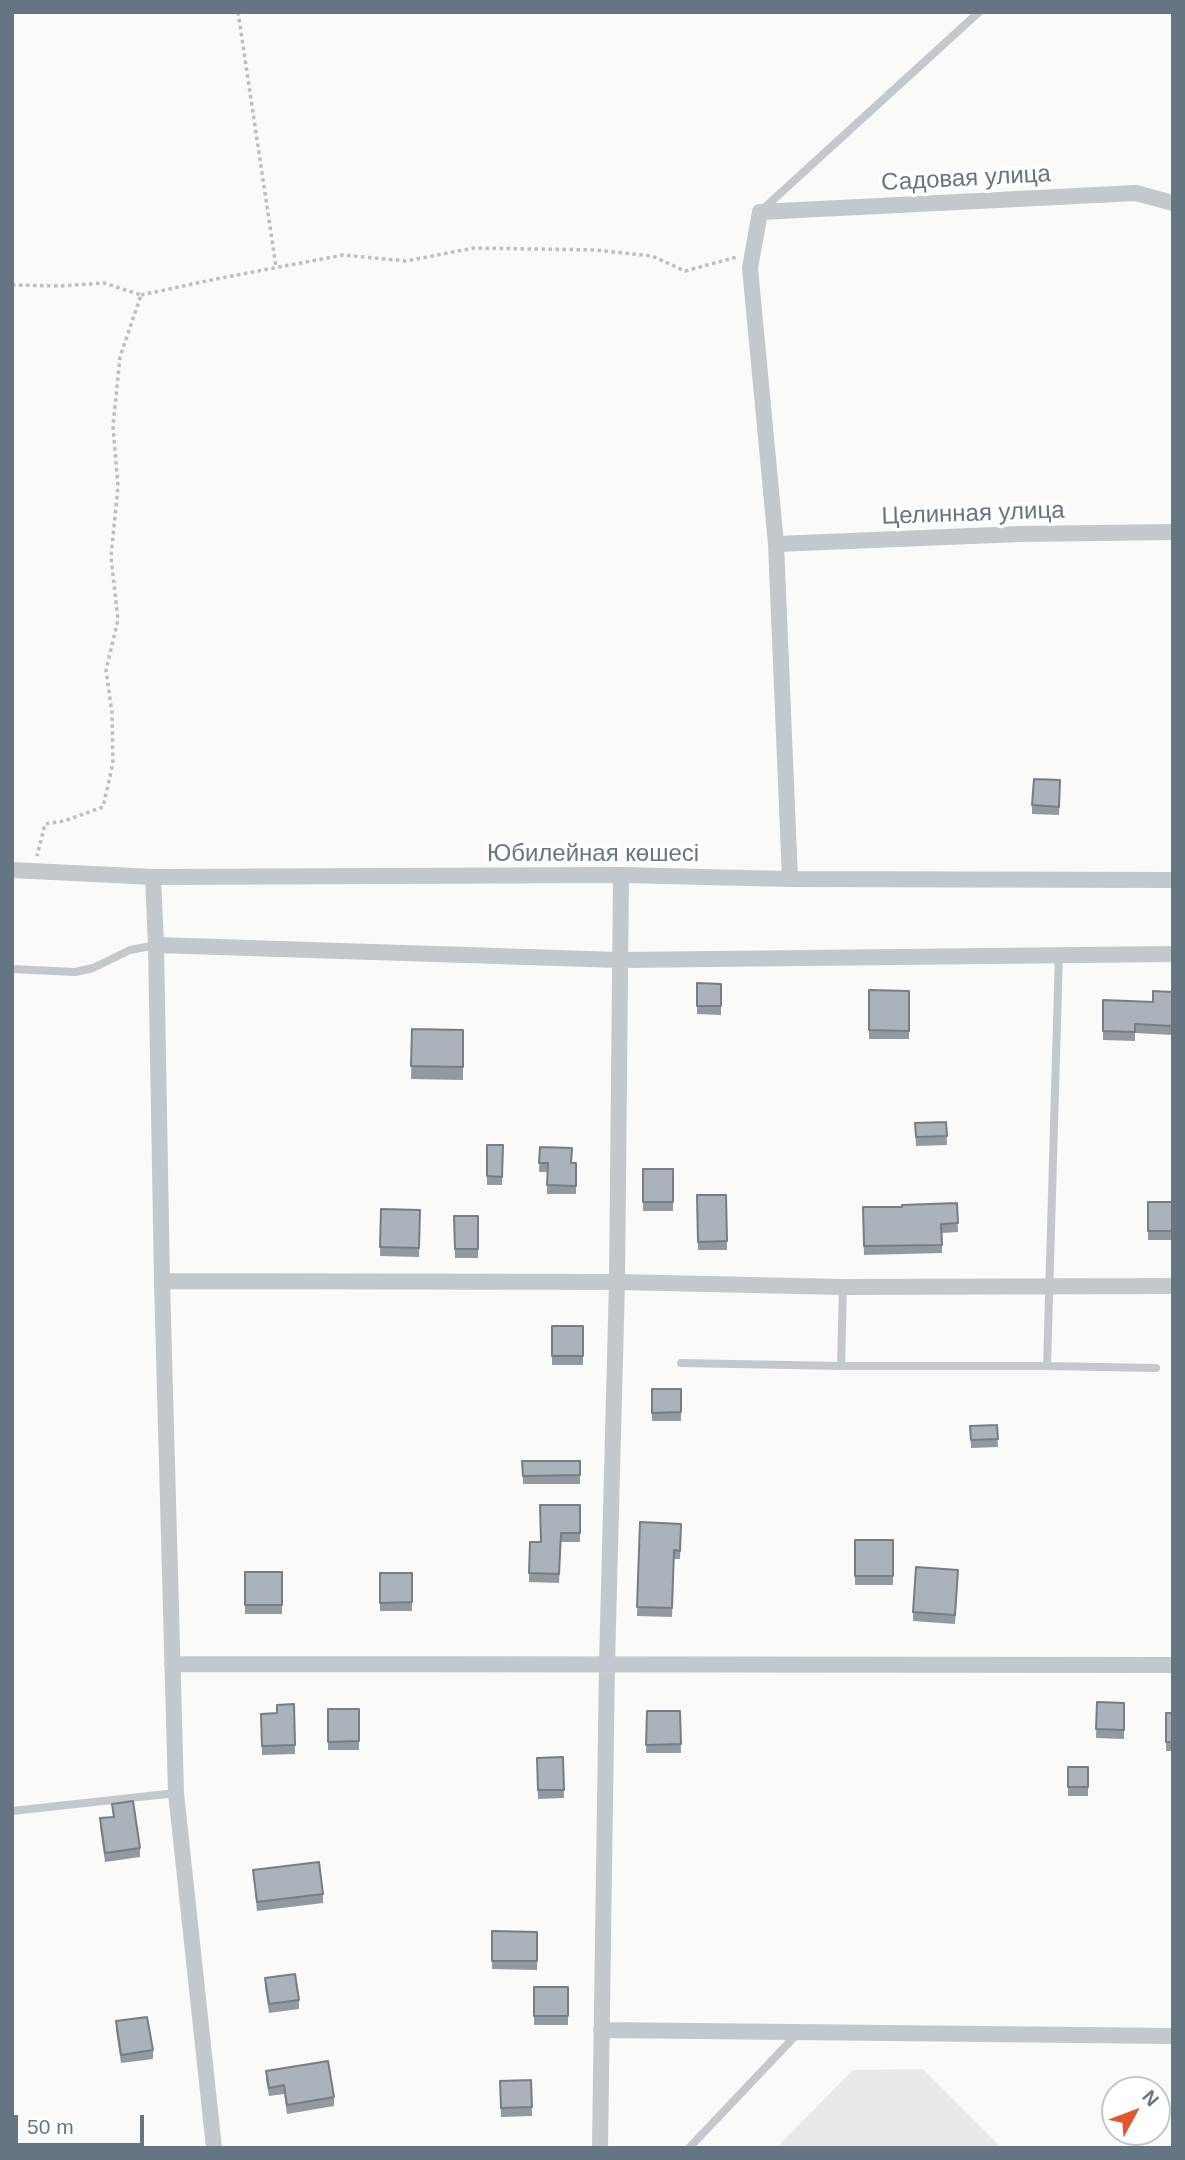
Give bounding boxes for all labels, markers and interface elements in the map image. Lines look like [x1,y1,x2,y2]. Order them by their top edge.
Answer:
street label: Садовая улица [880,160,1052,198]
street label: Целинная улица [881,496,1065,532]
street label: Юбилейная көшесі [487,840,699,868]
north arrow [1101,2076,1171,2146]
text: N [1138,2086,1163,2110]
scale bar [18,2100,147,2144]
text: 50 m [27,2115,74,2138]

